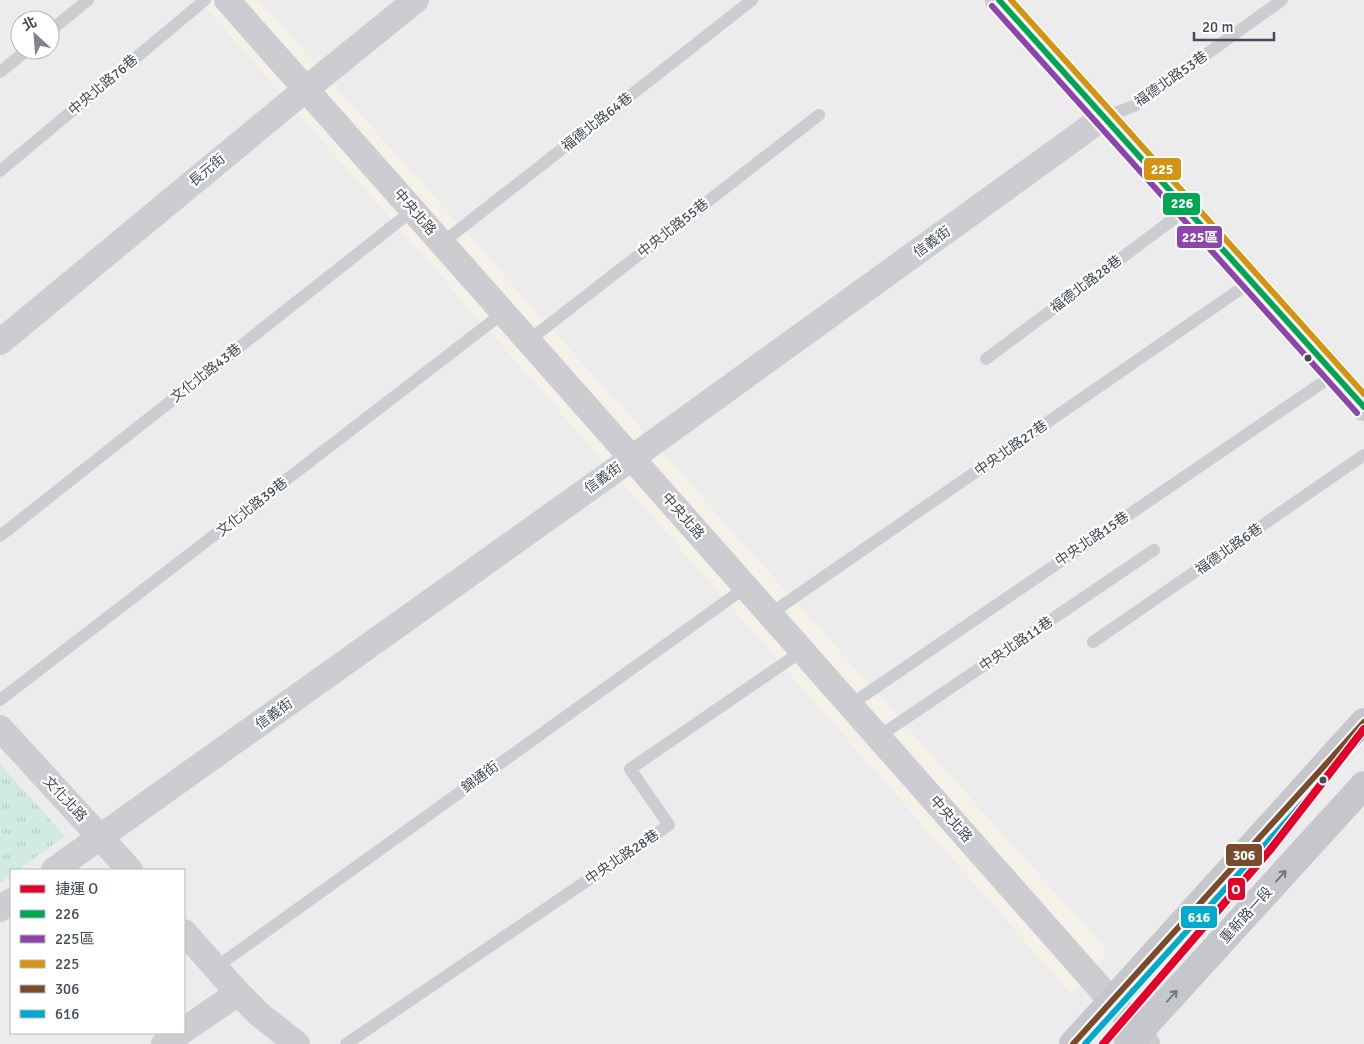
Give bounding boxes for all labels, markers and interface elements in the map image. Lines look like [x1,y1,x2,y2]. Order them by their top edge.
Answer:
north arrow [10,10,60,60]
scale bar [1194,10,1274,42]
text: 北 [20,13,40,34]
text: 20 m [1202,18,1233,36]
street label: 福德北路53巷 [1131,48,1211,110]
street label: 中央北路76巷 [65,51,141,119]
street label: 福德北路64巷 [558,89,636,155]
street label: 長元街 [185,150,229,190]
line badge: 225 [1143,157,1182,181]
text: 225 [1151,161,1173,178]
street label: 中央北路 [390,185,440,239]
line badge: 226 [1162,192,1201,216]
street label: 中央北路55巷 [634,195,712,261]
text: 226 [1171,195,1194,212]
street label: 信義街 [910,223,954,261]
line badge: 225區 [1176,225,1223,249]
text: 225區 [1182,229,1218,246]
street label: 福德北路28巷 [1047,252,1125,316]
street label: 文化北路43巷 [167,340,245,406]
unlabelled marker [1303,353,1313,363]
street label: 中央北路27巷 [971,417,1051,479]
street label: 信義街 [581,459,625,497]
street label: 文化北路39巷 [213,474,291,540]
street label: 中央北路 [658,489,708,543]
street label: 中央北路15巷 [1052,508,1132,570]
street label: 福德北路6巷 [1192,520,1266,578]
street label: 中央北路11巷 [976,613,1056,675]
street label: 信義街 [252,695,296,733]
street label: 錦通街 [458,758,502,796]
street label: 文化北路 [40,773,90,825]
unlabelled marker [1318,775,1328,785]
street label: 中央北路 [926,792,976,846]
street label: 中央北路28巷 [582,826,662,888]
line badge: 306 [1225,843,1263,867]
text: 306 [1233,847,1256,864]
legend [10,869,185,1034]
one-way arrow [1275,869,1287,882]
line badge: O [1227,877,1246,901]
text: 捷運 O [55,880,98,898]
text: O [1231,881,1241,898]
street label: 重新路一段 [1216,883,1276,947]
text: 226 [55,905,79,923]
line badge: 616 [1180,905,1218,929]
text: 616 [1188,909,1211,926]
text: 225區 [55,930,94,948]
text: 225 [55,955,79,973]
text: 306 [55,980,79,998]
one-way arrow [1166,989,1178,1002]
text: 616 [55,1005,79,1023]

